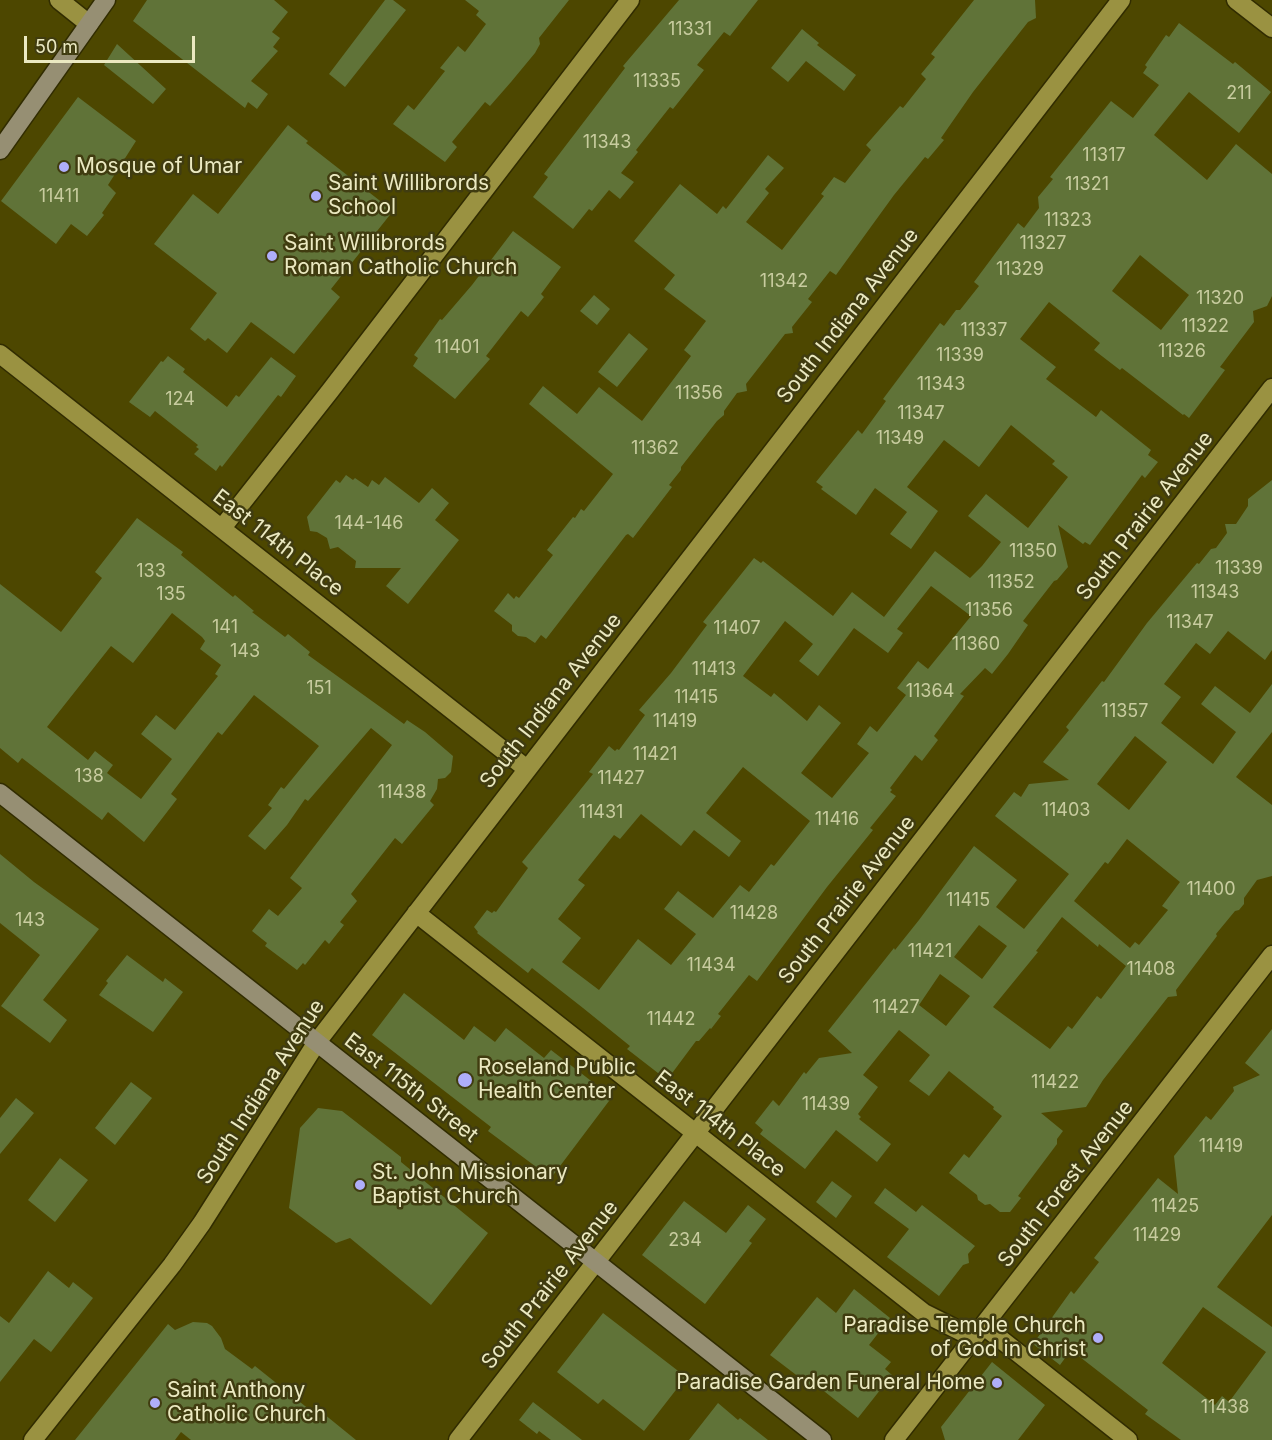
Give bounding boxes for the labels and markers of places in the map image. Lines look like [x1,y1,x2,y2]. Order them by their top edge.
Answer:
place label: Mosque of Umar [76,154,242,180]
marker: Mosque of Umar [57,160,71,174]
place label: Saint Willibrords School [328,171,489,221]
marker: Saint Willibrords School [309,189,323,203]
place label: Saint Willibrords Roman Catholic Church [284,231,518,281]
marker: Saint Willibrords Roman Catholic Church [265,249,279,263]
place label: Roseland Public Health Center [478,1055,636,1105]
marker: Roseland Public Health Center [456,1071,474,1089]
place label: St. John Missionary Baptist Church [372,1160,568,1210]
marker: St. John Missionary Baptist Church [353,1178,367,1192]
place label: Paradise Temple Church of God in Christ [843,1313,1086,1363]
marker: Paradise Temple Church of God in Christ [1091,1331,1105,1345]
place label: Paradise Garden Funeral Home [676,1370,985,1396]
marker: Paradise Garden Funeral Home [990,1376,1004,1390]
place label: Saint Anthony Catholic Church [167,1378,326,1428]
marker: Saint Anthony Catholic Church [148,1396,162,1410]

